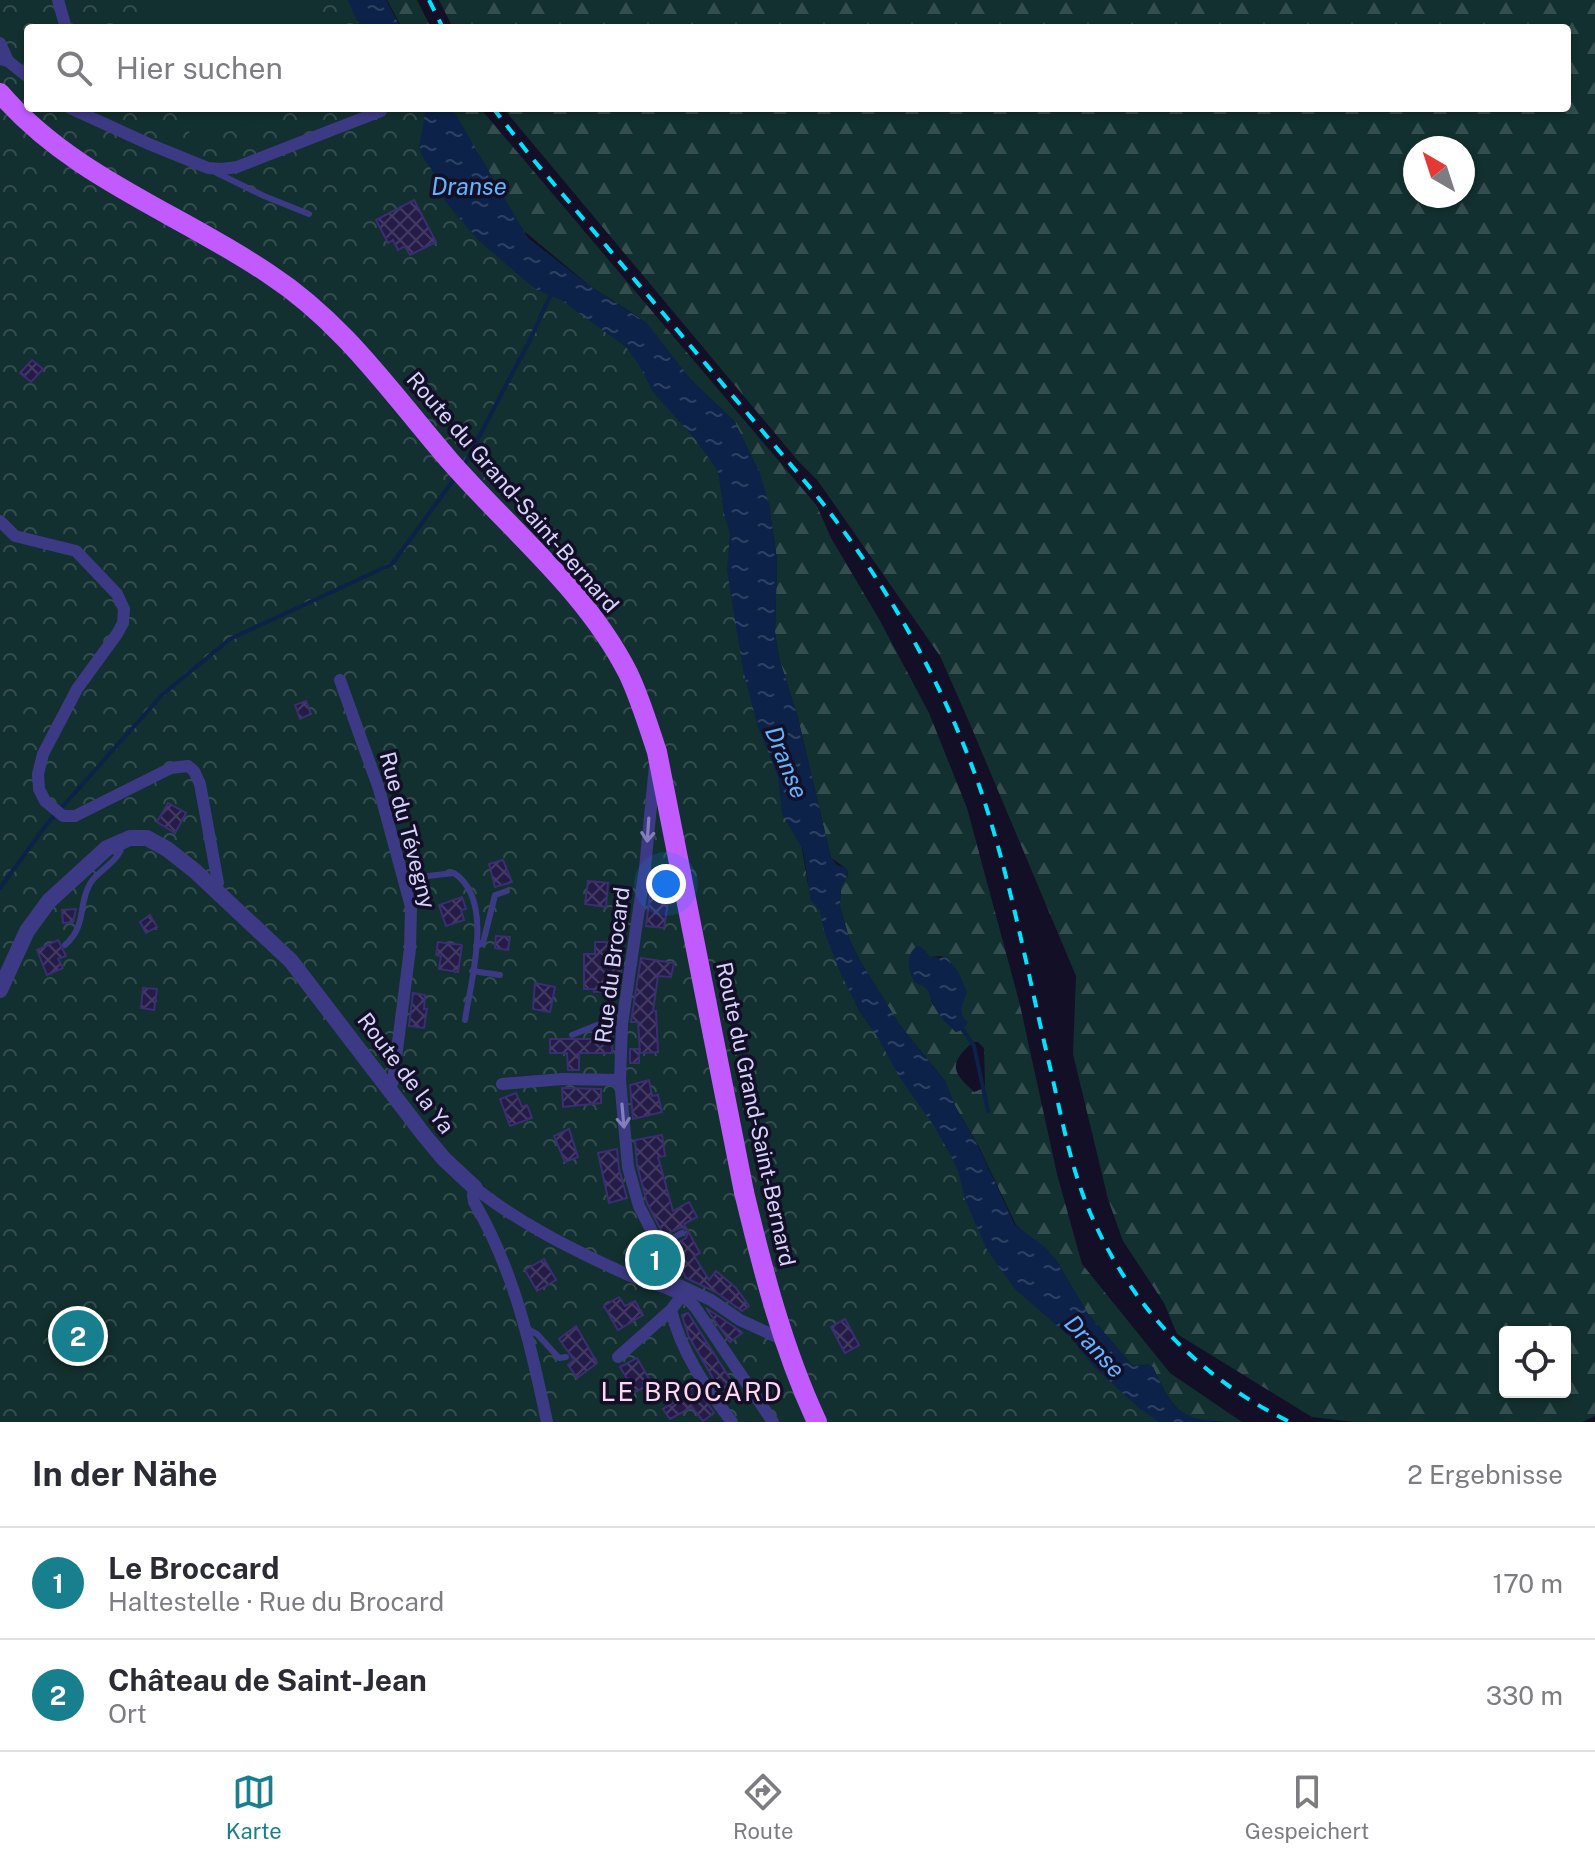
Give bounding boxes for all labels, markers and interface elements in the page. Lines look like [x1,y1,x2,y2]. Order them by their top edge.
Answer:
search box [24,24,1571,112]
icon: search [52,46,96,90]
text: Hier suchen [116,50,283,86]
north arrow [1403,136,1475,208]
water label: Dranse [431,172,507,200]
street label: Route du Grand-Saint-Bernard [402,367,624,617]
water label: Dranse [760,722,814,802]
street label: Rue du Tévegny [375,749,441,911]
one-way arrow [640,816,655,843]
your location [646,864,686,904]
street label: Rue du Brocard [590,885,634,1045]
street label: Route du Grand-Saint-Bernard [711,960,801,1268]
street label: Route de la Ya [352,1008,460,1138]
one-way arrow [616,1102,631,1129]
pin: 1 [629,1230,681,1290]
pin: 2 [52,1306,104,1366]
water label: Dranse [1059,1309,1131,1383]
map controls [1499,1326,1571,1398]
button: locate [1499,1326,1571,1398]
district label: LE BROCARD [600,1376,784,1407]
text: In der Nähe [32,1454,218,1494]
text: 2 Ergebnisse [1407,1459,1563,1490]
text: Le Broccard [108,1550,279,1586]
text: 1 [52,1568,64,1599]
text: 170 m [1493,1568,1563,1599]
text: Haltestelle · Rue du Brocard [108,1586,444,1617]
text: Château de Saint-Jean [108,1662,427,1698]
text: 2 [50,1680,66,1711]
text: 330 m [1486,1680,1563,1711]
text: Ort [108,1698,147,1729]
tab: Karte [226,1770,282,1844]
tab: Route [733,1770,793,1844]
tab: Gespeichert [1245,1770,1369,1844]

